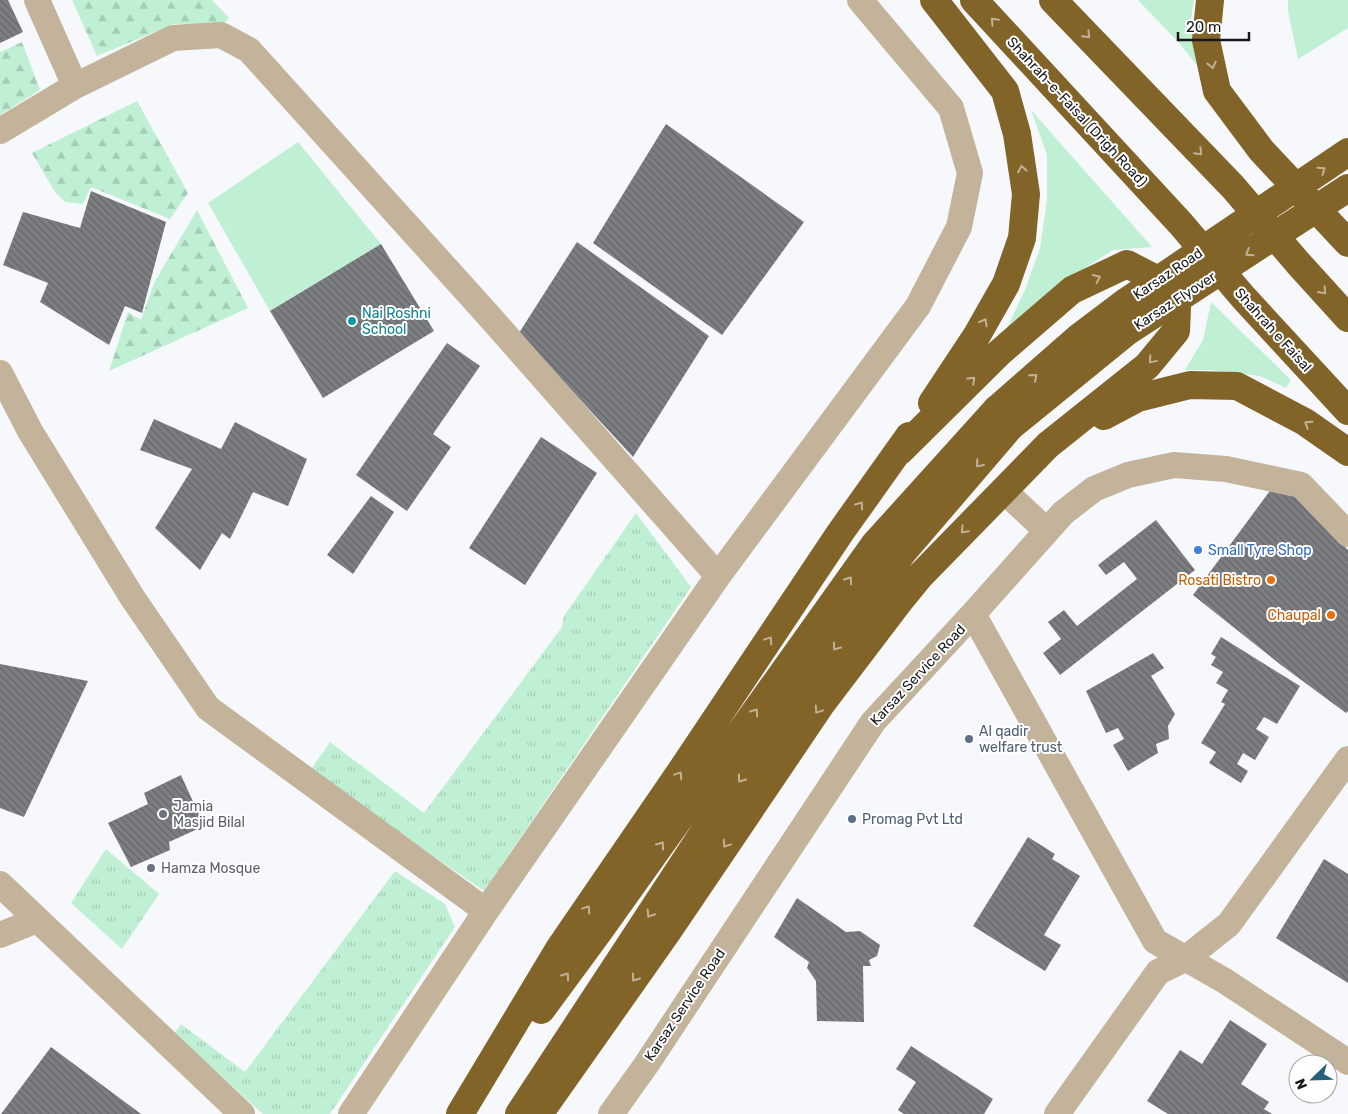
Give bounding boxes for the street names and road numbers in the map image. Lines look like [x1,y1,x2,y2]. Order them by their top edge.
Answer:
street label: Shahrah-e-Faisal (Drigh Road) [1003,34,1151,190]
street label: Karsaz Road [1130,245,1206,303]
street label: Karsaz Flyover [1131,268,1220,334]
street label: Shahrah e Faisal [1231,285,1315,375]
street label: Karsaz Service Road [867,621,969,729]
street label: Karsaz Service Road [641,946,729,1064]

